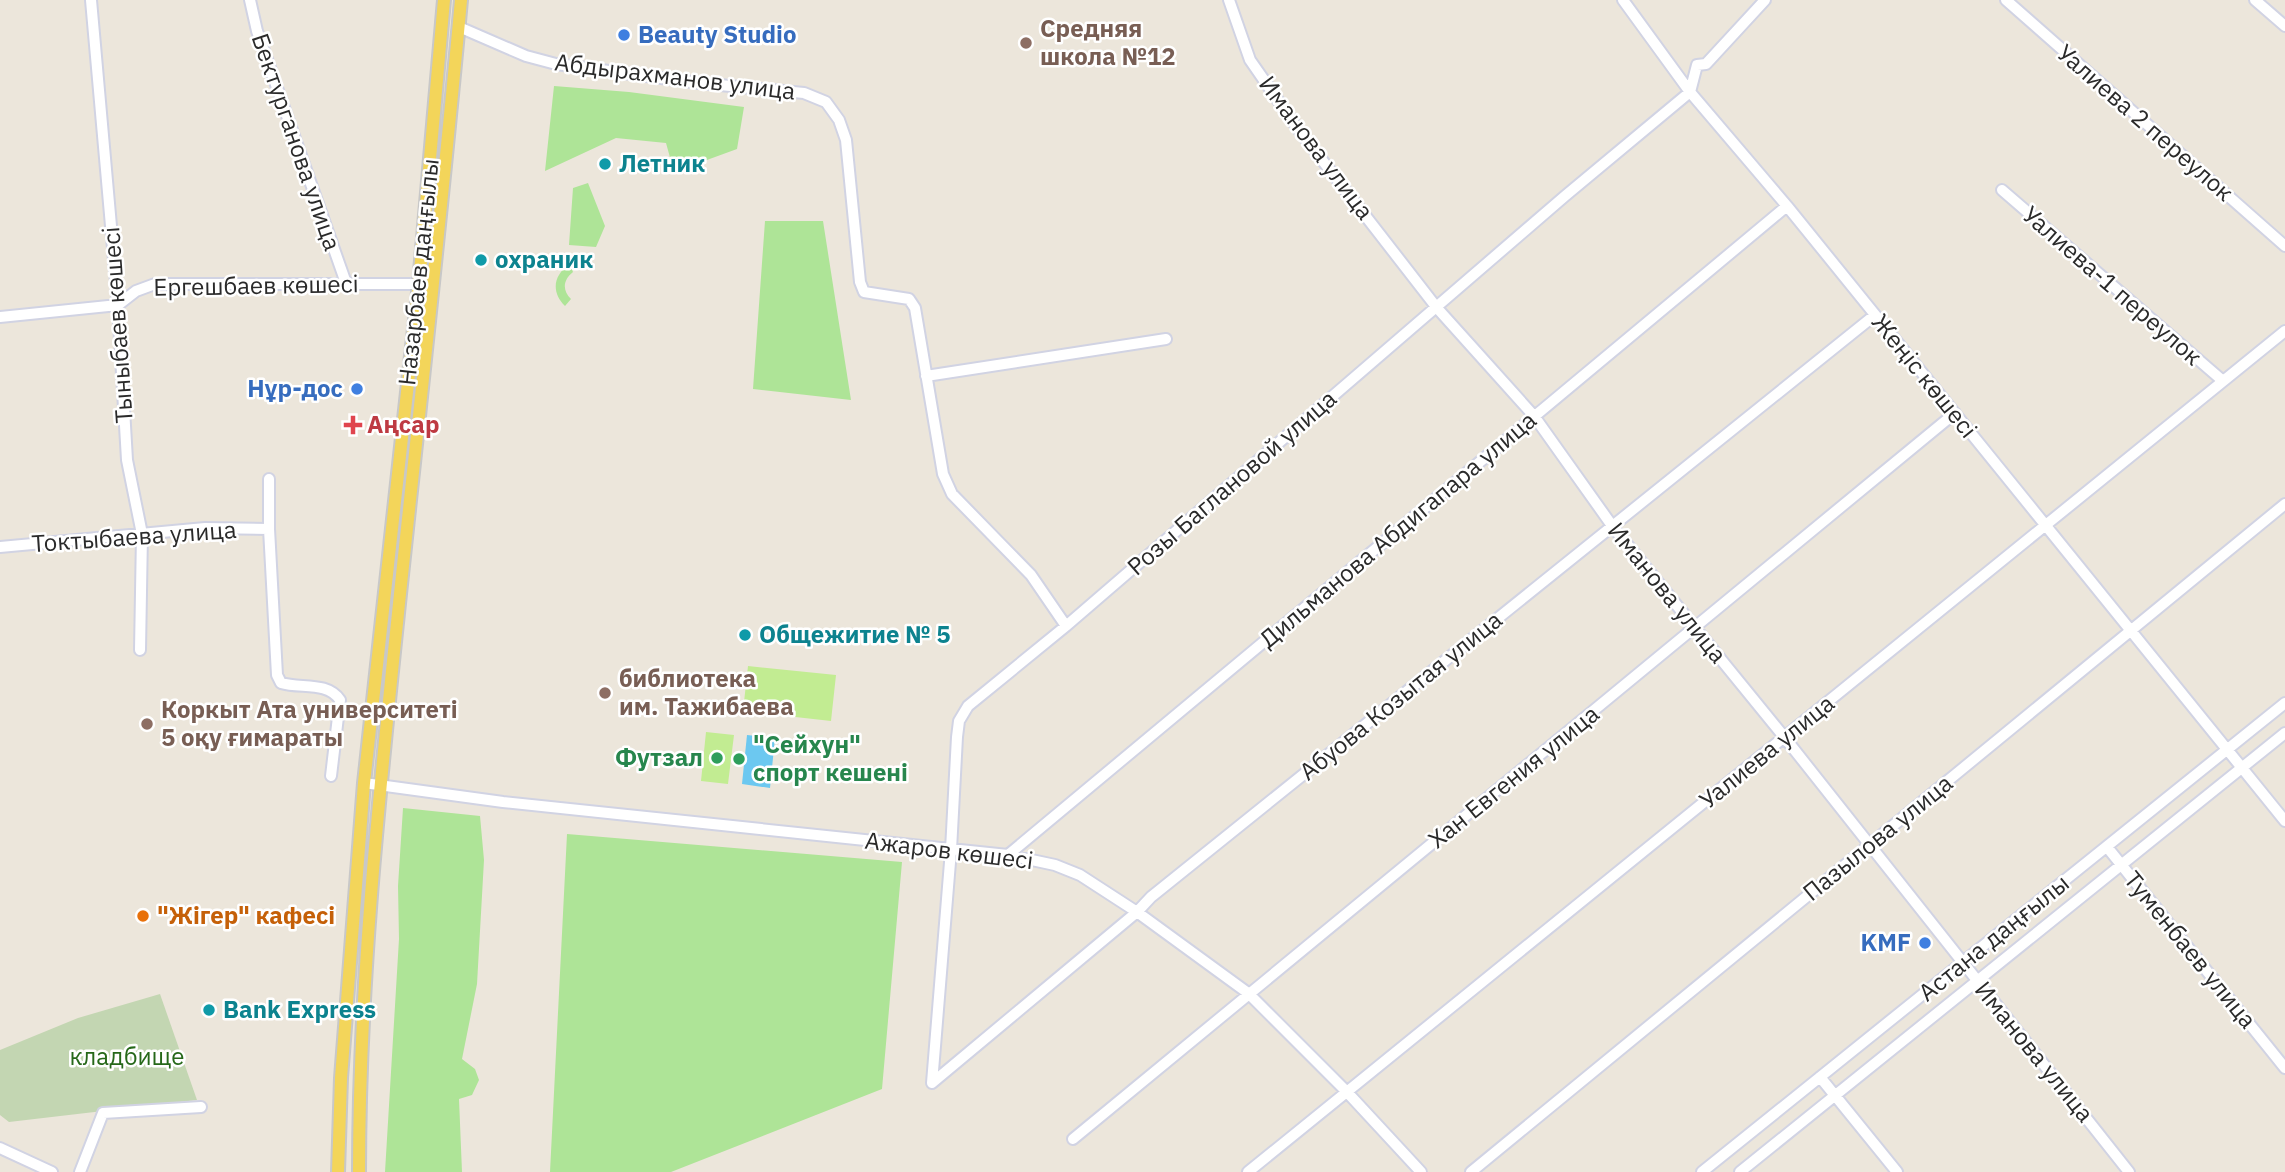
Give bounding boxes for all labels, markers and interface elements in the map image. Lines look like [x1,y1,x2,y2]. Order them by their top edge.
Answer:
place label: Средняя школа №12 [1040,12,1176,72]
place label: Beauty Studio [638,18,796,50]
marker: Beauty Studio [616,27,632,43]
street label: Бектурганова улица [245,29,349,255]
marker: Средняя школа №12 [1018,35,1034,51]
street label: Уалиева 2 переулок [2051,37,2241,208]
street label: Абдырахманов улица [553,45,797,107]
street label: Иманова улица [1252,69,1382,226]
place label: Летник [619,147,705,179]
marker: Летник [597,156,613,172]
street label: Назарбаев даңғылы [390,157,446,387]
street label: Уалиева-1 переулок [2016,198,2209,372]
street label: Тыныбаев көшесі [94,226,140,424]
place label: охраник [495,243,593,275]
marker: охраник [473,252,489,268]
street label: Ергешбаев көшесі [153,267,359,303]
street label: Жеңіс көшесі [1865,307,1985,444]
place label: Нұр-дос [247,372,343,404]
marker: Нұр-дос [349,381,365,397]
street label: Розы Баглановой улица [1120,382,1343,582]
street label: Дильманова Абдигапара улица [1252,404,1543,655]
place label: Аңсар [367,408,440,440]
marker: Аңсар [345,417,361,433]
street label: Токтыбаева улица [30,513,238,559]
street label: Иманова улица [1601,515,1735,670]
street label: Абуова Козытая улица [1292,603,1509,787]
place label: Общежитие № 5 [759,618,951,650]
marker: Общежитие № 5 [737,627,753,643]
place label: библиотека им. Тажибаева [619,662,794,722]
marker: библиотека им. Тажибаева [597,685,613,701]
street label: Уалиева улица [1692,687,1841,816]
place label: Коркыт Ата университеті 5 оқу ғимараты [161,693,458,753]
street label: Хан Евгения улица [1421,697,1605,855]
marker: Коркыт Ата университеті 5 оқу ғимараты [139,716,155,732]
place label: "Сейхун" спорт кешені [753,728,908,788]
place label: Футзал [615,741,703,773]
marker: Футзал [709,750,725,766]
marker: "Сейхун" спорт кешені [731,751,747,767]
street label: Пазылова улица [1796,767,1959,908]
street label: Ажаров көшесі [863,824,1035,876]
street label: Туменбаев улица [2117,864,2264,1035]
street label: Астана даңғылы [1911,867,2075,1008]
place label: "Жігер" кафесі [157,899,335,931]
marker: "Жігер" кафесі [135,908,151,924]
place label: KMF [1861,926,1911,958]
marker: KMF [1917,935,1933,951]
street label: Иманова улица [1968,974,2102,1129]
place label: Bank Express [223,993,376,1025]
marker: Bank Express [201,1002,217,1018]
park label: кладбище [69,1040,185,1072]

